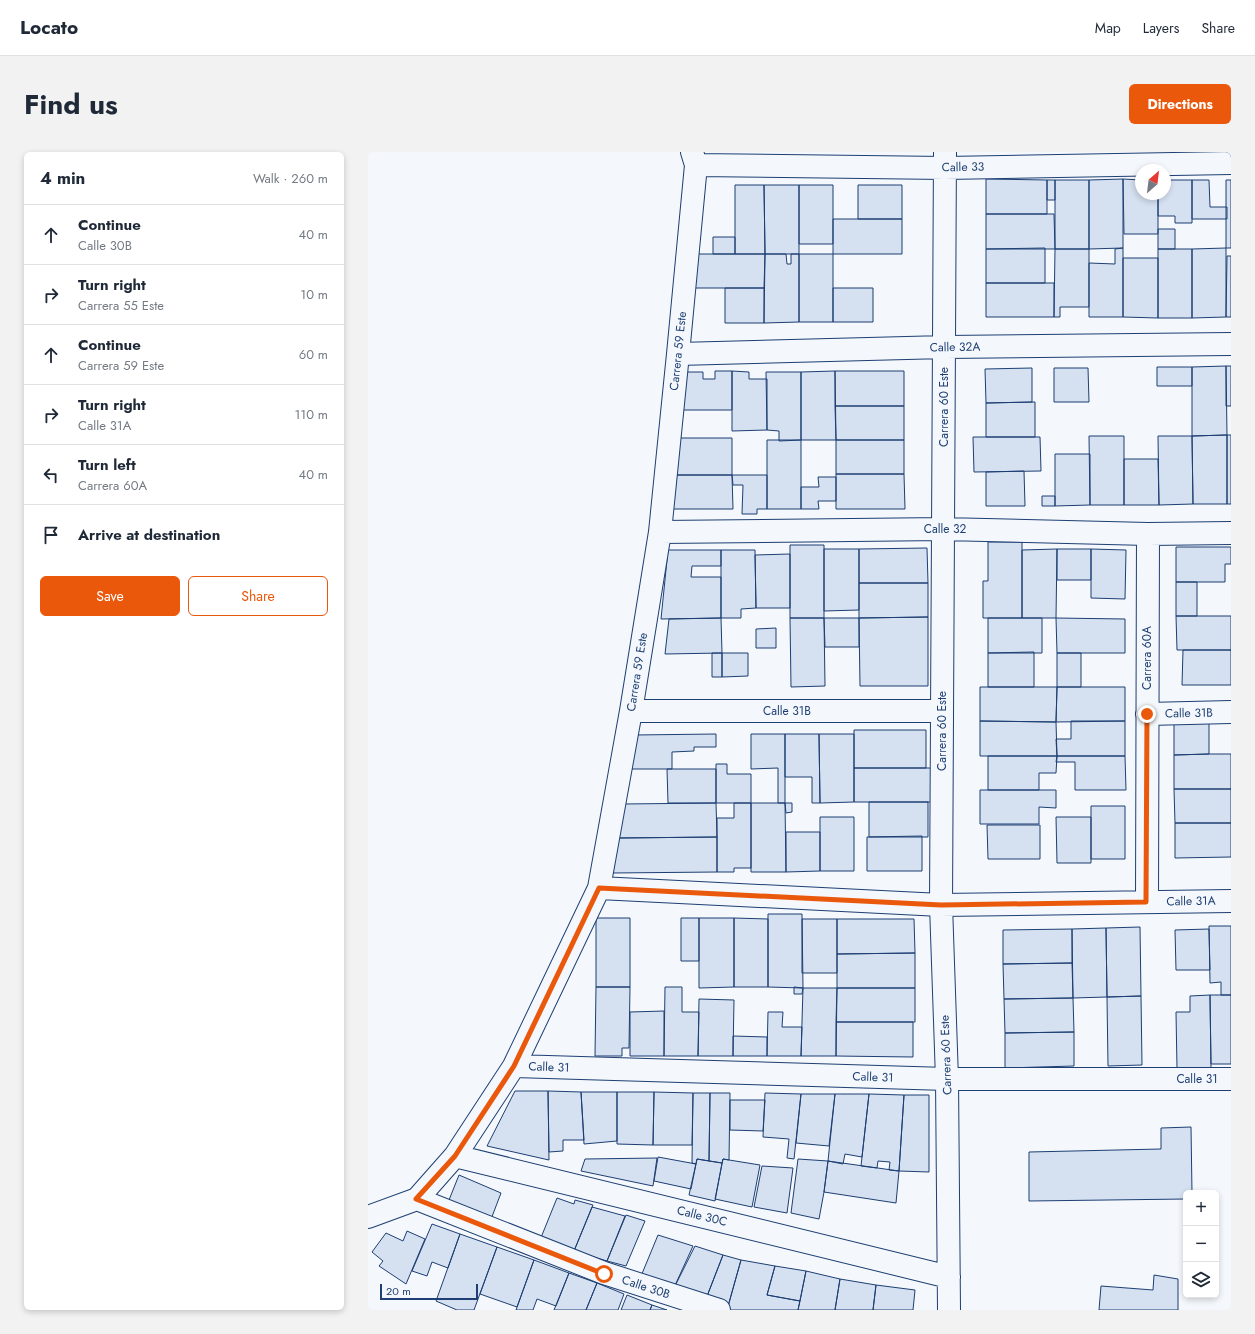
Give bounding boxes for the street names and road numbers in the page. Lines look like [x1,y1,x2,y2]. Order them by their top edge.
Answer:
street label: Calle 33 [942,158,985,176]
street label: Carrera 59 Este [665,311,691,391]
street label: Calle 32A [930,338,981,356]
street label: Carrera 60 Este [935,367,953,447]
street label: Calle 32 [924,520,967,538]
street label: Carrera 60A [1138,626,1156,690]
street label: Carrera 59 Este [622,631,652,713]
street label: Carrera 60 Este [933,691,951,771]
street label: Calle 31B [763,702,811,720]
street label: Calle 31B [1165,704,1213,722]
street label: Calle 31A [1166,892,1216,910]
street label: Carrera 60 Este [936,1015,956,1095]
street label: Calle 31 [528,1057,570,1077]
street label: Calle 31 [852,1067,894,1087]
street label: Calle 31 [1176,1070,1218,1088]
street label: Calle 30C [675,1201,729,1231]
street label: Calle 30B [620,1271,673,1303]

